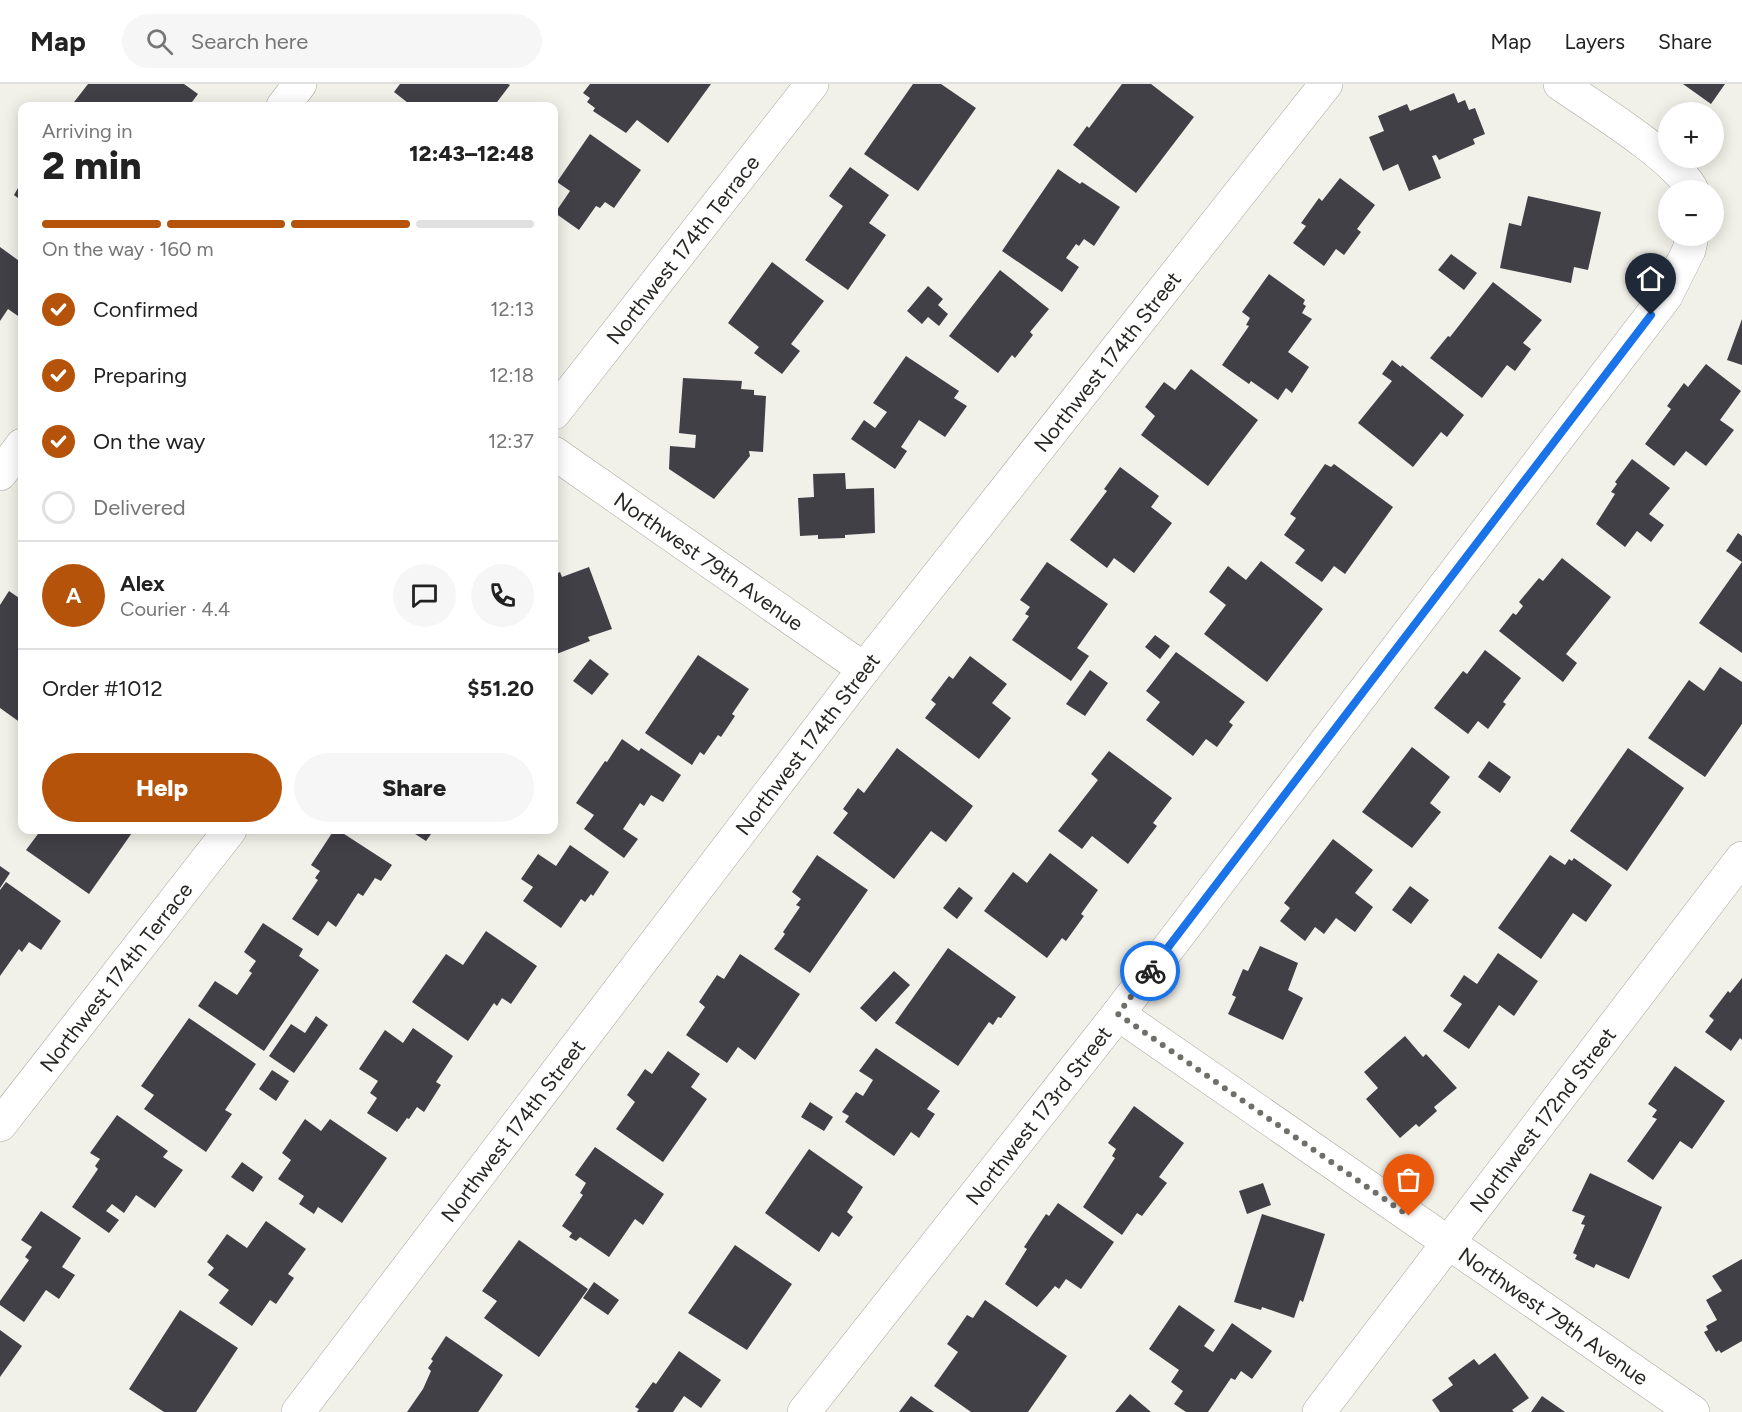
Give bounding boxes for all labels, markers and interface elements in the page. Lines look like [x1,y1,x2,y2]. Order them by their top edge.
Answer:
search box [122,14,542,68]
text: Map [30,24,86,58]
icon: search [143,25,176,58]
text: Search here [191,28,308,55]
text: Map [1491,29,1531,54]
text: Layers [1564,29,1625,54]
text: Share [1658,29,1712,54]
map controls [1658,102,1724,246]
button: + [1658,102,1724,168]
text: Arriving in [42,119,132,143]
text: 12:43–12:48 [409,140,534,167]
text: 2 min [42,142,142,189]
street label: Northwest 174th Terrace [601,150,764,349]
button: − [1658,180,1724,246]
text: On the way · 160 m [42,237,214,261]
pin [1625,253,1676,315]
icon: home [1634,262,1667,295]
street label: Northwest 174th Street [1028,266,1186,456]
icon: check [42,293,75,326]
text: Confirmed [93,296,198,323]
text: 12:13 [490,297,534,321]
icon: check [42,359,75,392]
text: Preparing [93,362,187,389]
text: 12:18 [489,363,534,387]
icon: check [42,425,75,458]
text: On the way [93,428,205,455]
text: 12:37 [488,429,534,453]
street label: Northwest 79th Avenue [610,487,808,636]
text: Delivered [93,494,186,521]
button: chat [393,564,456,627]
button: phone [471,564,534,627]
text: Alex [120,570,165,597]
text: A [66,582,81,609]
text: Courier · 4.4 [120,597,230,621]
street label: Northwest 174th Street [730,648,884,840]
text: Order #1012 [42,675,163,702]
text: $51.20 [467,675,534,702]
button: Help [42,753,282,822]
button: Share [294,753,534,822]
street label: Northwest 174th Terrace [34,877,197,1076]
courier [1120,941,1180,1001]
icon: bike [1134,955,1167,988]
street label: Northwest 173rd Street [960,1021,1116,1210]
street label: Northwest 172nd Street [1464,1022,1621,1217]
street label: Northwest 174th Street [435,1034,590,1226]
pin [1383,1154,1434,1216]
icon: bag [1392,1163,1425,1196]
street label: Northwest 79th Avenue [1454,1241,1653,1390]

